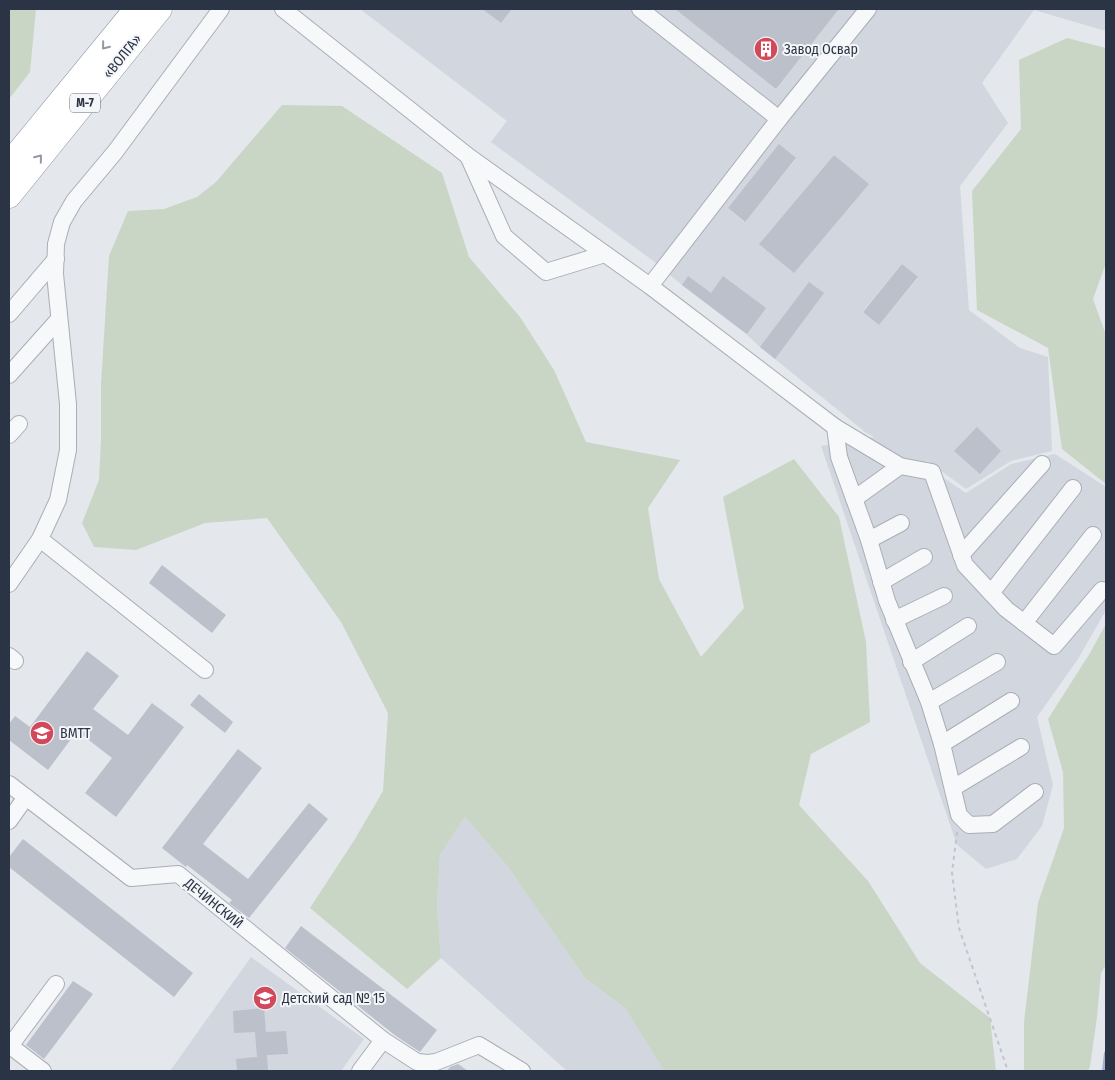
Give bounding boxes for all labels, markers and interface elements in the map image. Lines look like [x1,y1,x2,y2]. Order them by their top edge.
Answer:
street label: «ВОЛГА» [99,31,145,82]
building icon: Завод Освар [753,36,779,62]
one-way arrow [102,41,111,50]
place label: Завод Освар [784,41,858,58]
road number: М-7 [70,94,100,112]
one-way arrow [34,155,43,164]
school or university icon: ВМТТ [29,720,55,746]
place label: ВМТТ [60,725,91,742]
street label: ДЕЧИНСКИЙ [180,874,246,932]
school or university icon: Детский сад № 15 [252,985,278,1011]
place label: Детский сад № 15 [281,990,385,1007]

